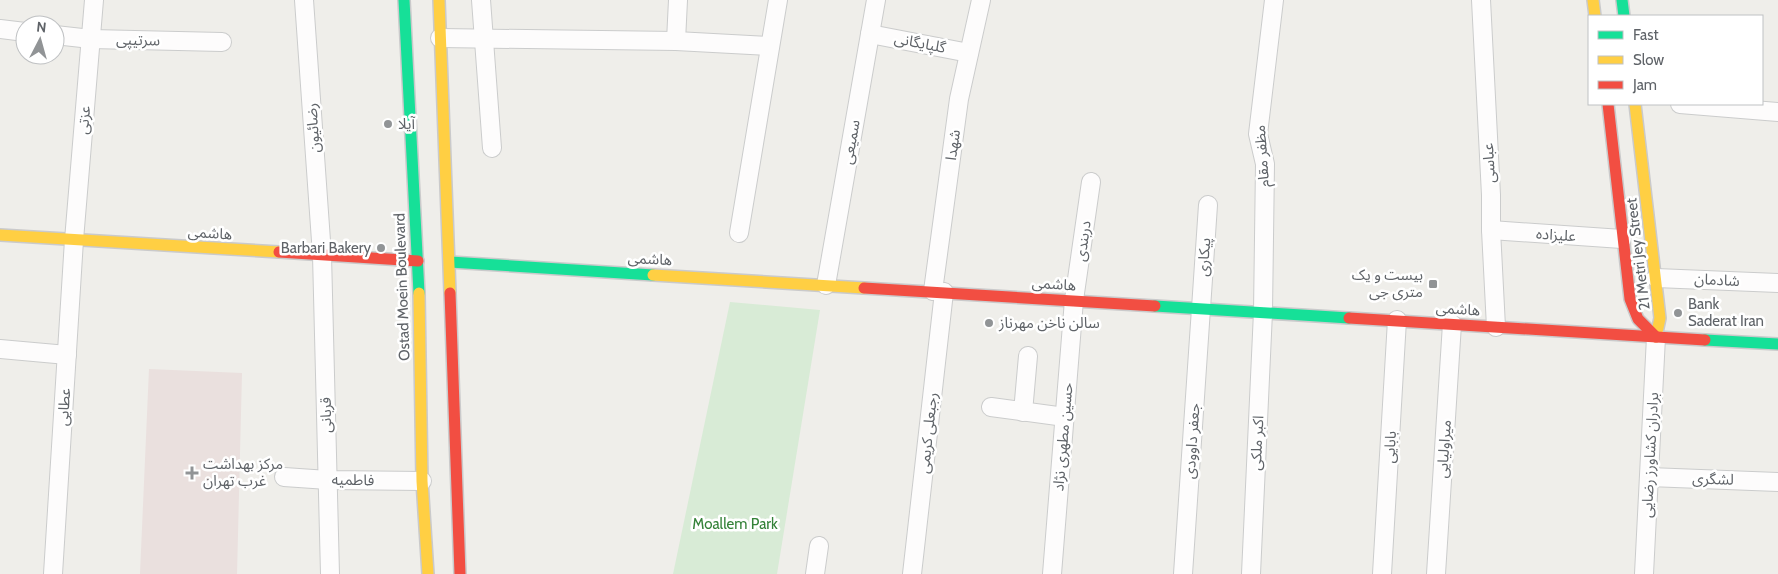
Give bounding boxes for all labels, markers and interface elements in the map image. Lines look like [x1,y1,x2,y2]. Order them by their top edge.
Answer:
north arrow [15,15,65,65]
legend [1588,15,1763,105]
text: N [35,18,47,37]
text: Fast [1633,26,1658,44]
street label: گلپایگانی [892,29,948,58]
street label: سرتیپی [116,31,160,51]
text: Slow [1633,51,1664,69]
text: Jam [1632,76,1657,94]
street label: رضائیون [302,102,324,154]
street label: عزتی [74,105,94,135]
place label: آیلا [398,115,416,133]
marker: آیلا [382,118,394,130]
street label: سمیعی [838,118,864,166]
street label: مظفر مقام [1251,124,1275,188]
street label: شهدا [942,128,964,162]
street label: عباسی [1479,142,1499,183]
street label: 21 Metri Jey Street [1622,197,1654,311]
street label: Ostad Moein Boulevard [390,213,414,361]
street label: دربندی [1071,220,1095,262]
street label: هاشمی [187,222,233,244]
street label: علیزاده [1535,225,1577,245]
street label: پیکاری [1194,237,1215,277]
place label: Barbari Bakery [281,239,371,257]
marker: Barbari Bakery [375,242,387,254]
street label: هاشمی [627,249,673,269]
place label: بیست و یک متری جی [1352,266,1423,301]
street label: شادمان [1694,270,1741,290]
street label: هاشمی [1031,273,1077,295]
marker: بیست و یک متری جی [1427,278,1439,290]
place label: Bank Saderat Iran [1688,295,1764,330]
street label: هاشمی [1435,298,1481,320]
marker: Bank Saderat Iran [1672,307,1684,319]
place label: سالن ناخن مهرناز [998,314,1100,332]
marker: سالن ناخن مهرناز [983,317,995,329]
street label: حسین مطهری نژاد [1049,382,1077,492]
street label: عطایی [54,387,74,427]
street label: رجبعلی کریمی [915,392,941,474]
street label: برادران کشاورز رضایی [1638,392,1662,518]
street label: قربانی [317,397,335,433]
street label: جعفر داوودی [1180,402,1204,480]
street label: اکبر ملکی [1247,415,1267,471]
street label: میراولیایی [1433,419,1455,479]
street label: بابایی [1380,430,1400,464]
place label: مرکز بهداشت غرب تهران [203,455,283,490]
marker: مرکز بهداشت غرب تهران [185,466,199,480]
street label: لشگری [1692,469,1734,489]
street label: فاطمیه [331,471,375,489]
park label: Moallem Park [692,515,778,533]

